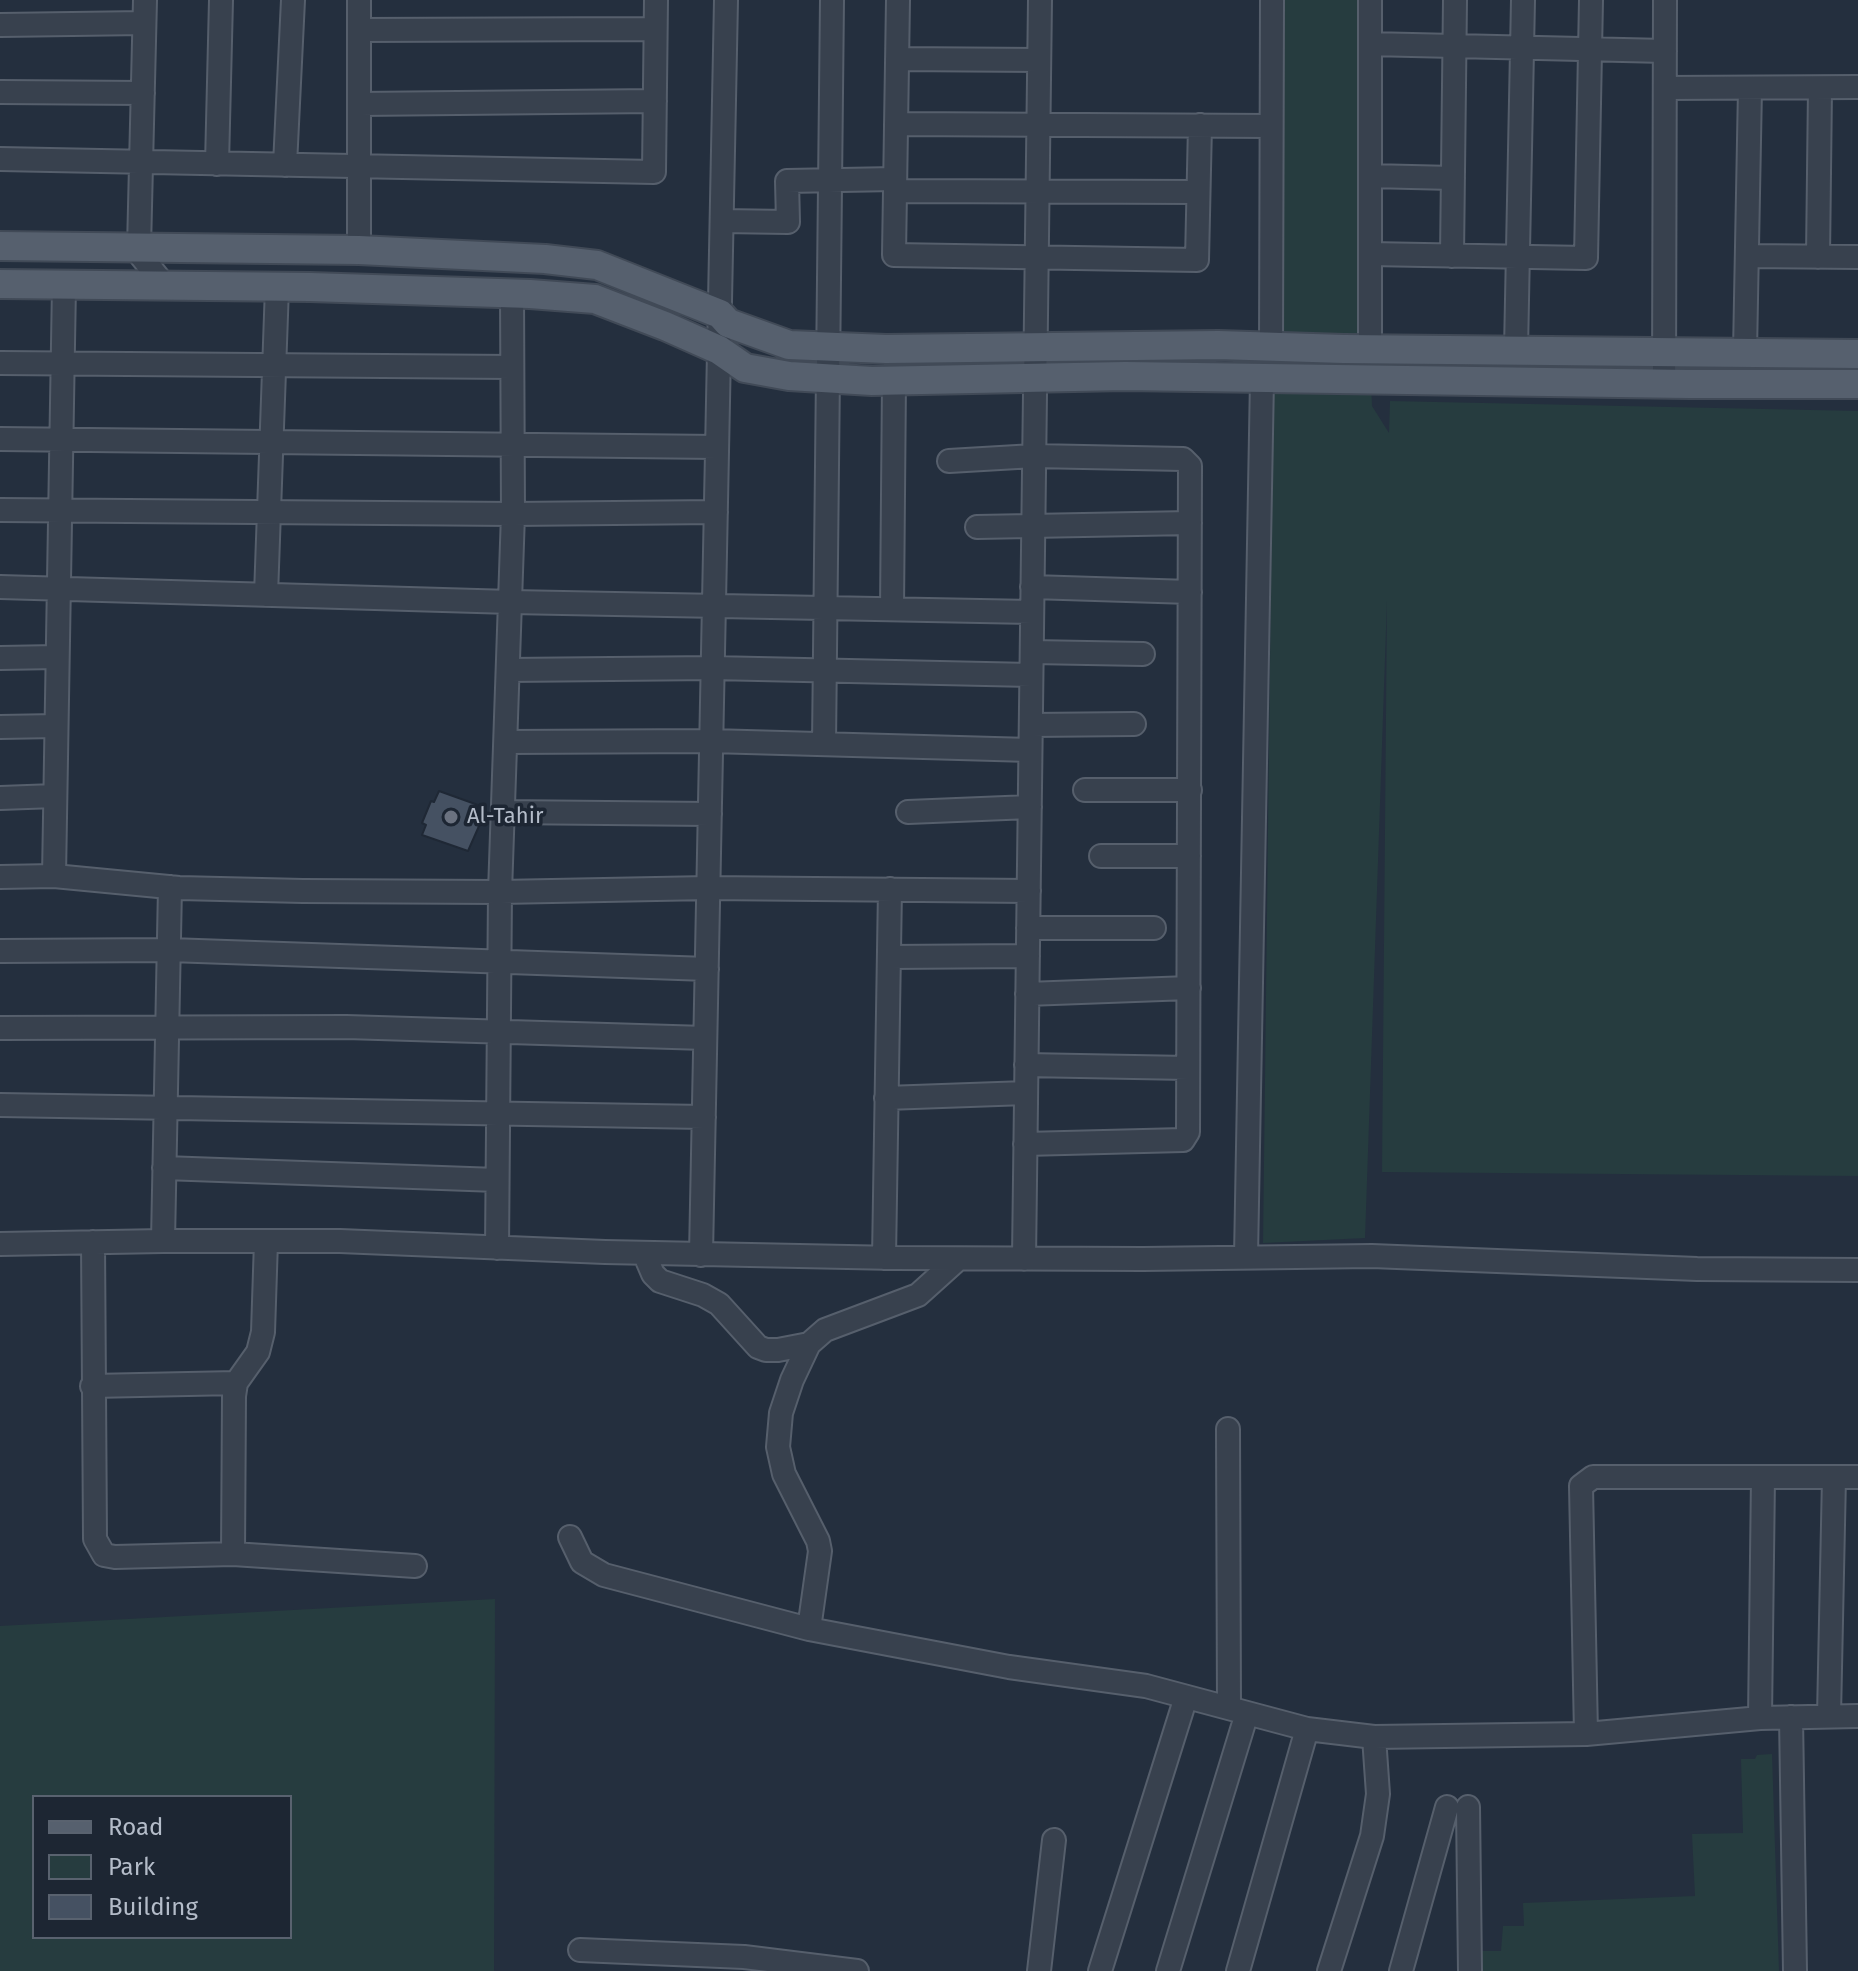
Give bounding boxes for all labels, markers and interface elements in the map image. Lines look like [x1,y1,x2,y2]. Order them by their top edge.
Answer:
place label: Al-Tahir [467,804,543,830]
marker: Al-Tahir [442,808,460,826]
legend [32,1795,292,1939]
text: Road [108,1813,163,1841]
text: Park [108,1853,155,1881]
text: Building [108,1893,198,1921]

